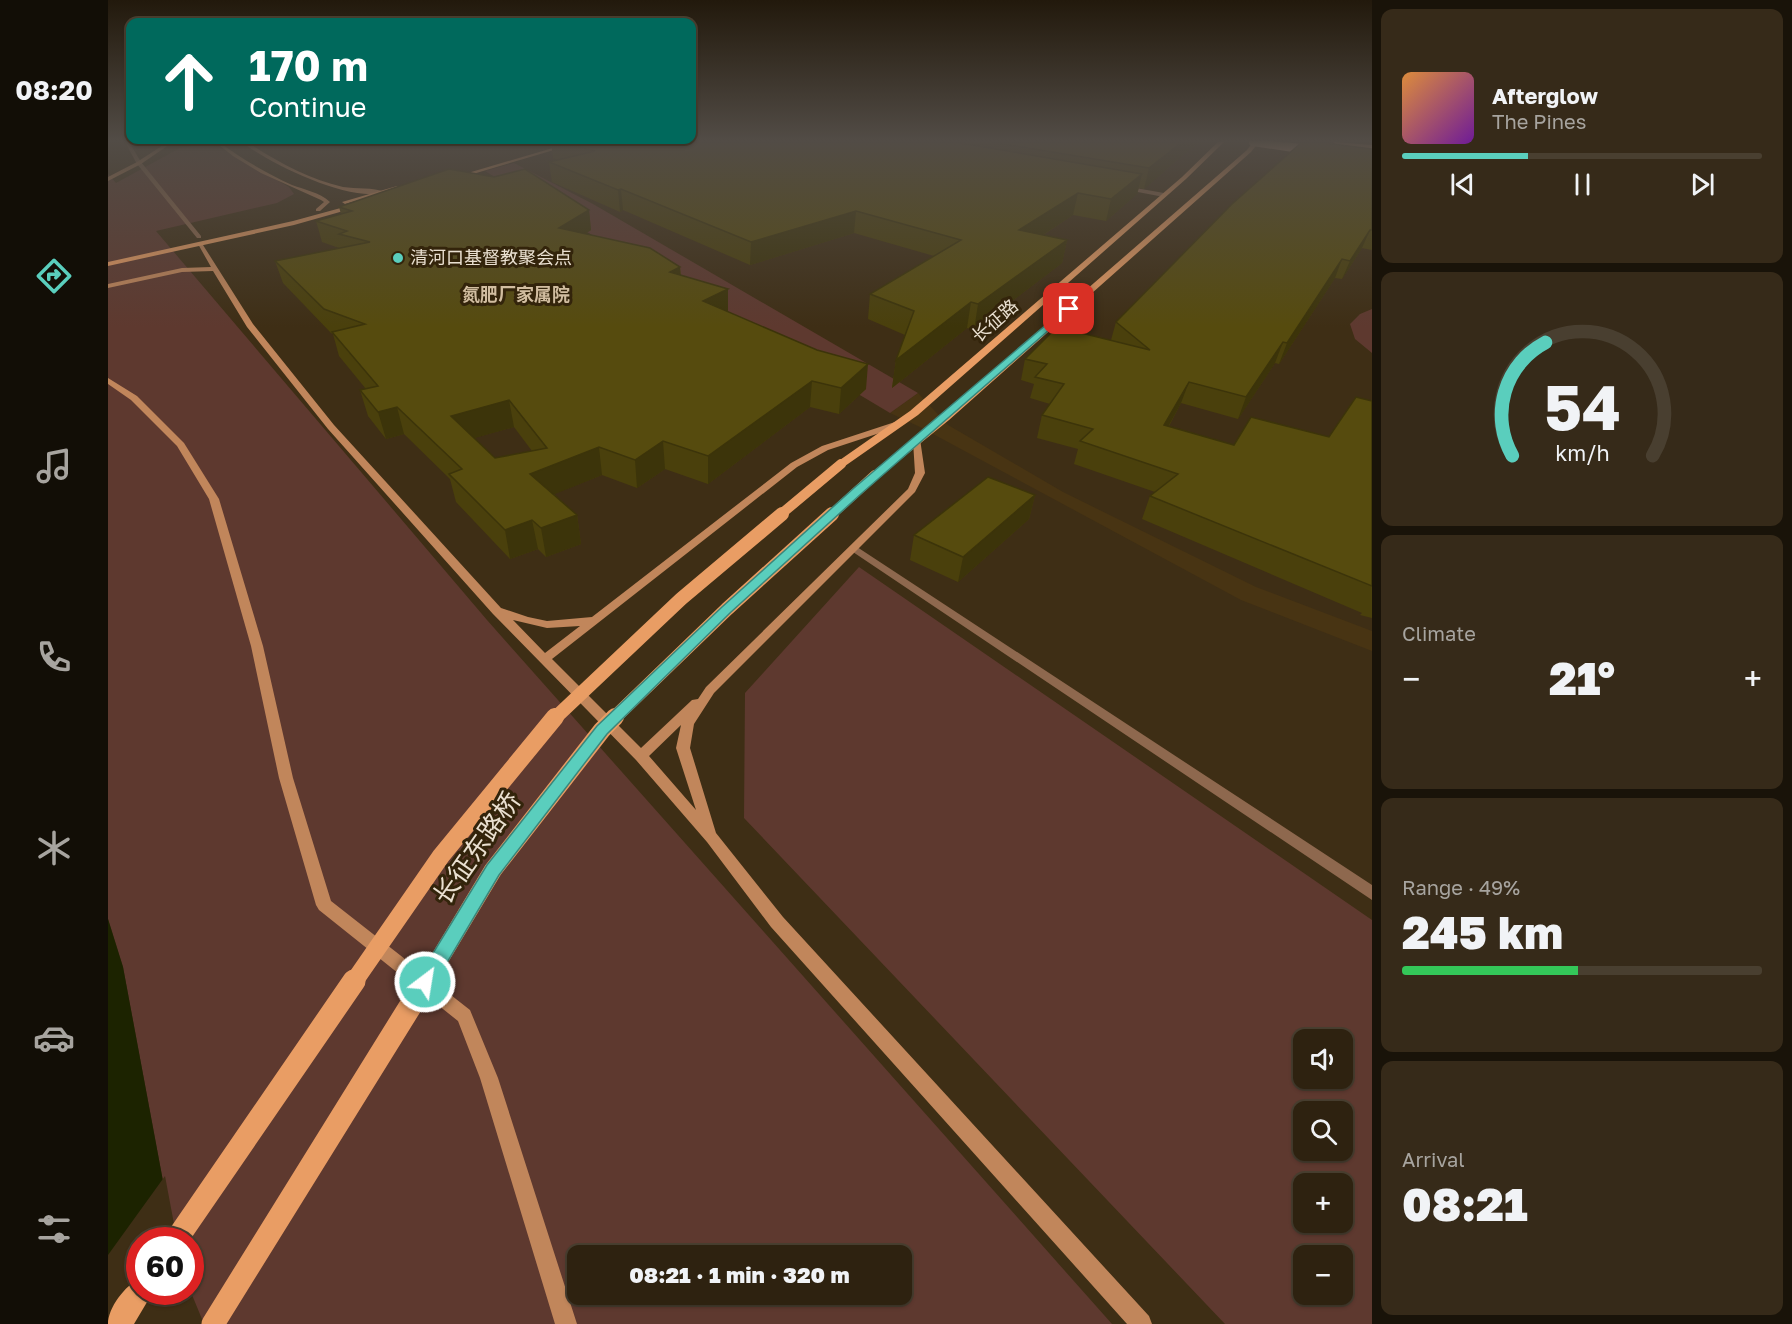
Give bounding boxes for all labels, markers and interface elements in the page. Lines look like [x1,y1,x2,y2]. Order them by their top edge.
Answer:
text: 170 m [249,40,368,90]
icon: ahead [150,42,228,120]
text: 08:20 [15,74,93,106]
text: Afterglow [1492,82,1598,109]
text: Continue [249,91,367,123]
text: The Pines [1492,109,1586,133]
icon: previous [1446,168,1479,201]
icon: pause [1566,168,1599,201]
icon: next [1686,168,1719,201]
place label: 清河口基督教聚会点 [410,246,572,268]
marker: 清河口基督教聚会点 [391,251,405,265]
icon: directions [33,255,75,297]
district label: 氮肥厂家属院 [462,283,570,305]
pin [1043,283,1094,334]
icon: arrive [1052,292,1085,325]
street label: 长征路 [967,294,1022,346]
text: 54 [1543,369,1621,444]
text: km/h [1555,440,1609,466]
icon: music [33,445,75,487]
text: Climate [1402,621,1476,645]
icon: phone [33,636,75,678]
text: 21° [1549,651,1615,705]
text: − [1402,659,1420,698]
text: + [1744,659,1762,698]
street label: 长征东路桥 [427,786,527,910]
icon: climate [33,827,75,869]
text: Range · 49% [1402,875,1520,899]
text: 245 km [1402,905,1563,959]
position arrow [393,950,457,1014]
icon: car [33,1017,75,1059]
map controls [1293,1029,1353,1305]
button: sound [1293,1029,1353,1089]
button: search [1293,1101,1353,1161]
text: Arrival [1402,1147,1465,1171]
button: + [1293,1173,1353,1233]
text: 08:21 [1402,1177,1528,1231]
icon: filters [33,1208,75,1250]
speed limit sign: 60 [126,1227,204,1305]
button: − [1293,1245,1353,1305]
text: 08:21 · 1 min · 320 m [629,1261,850,1288]

